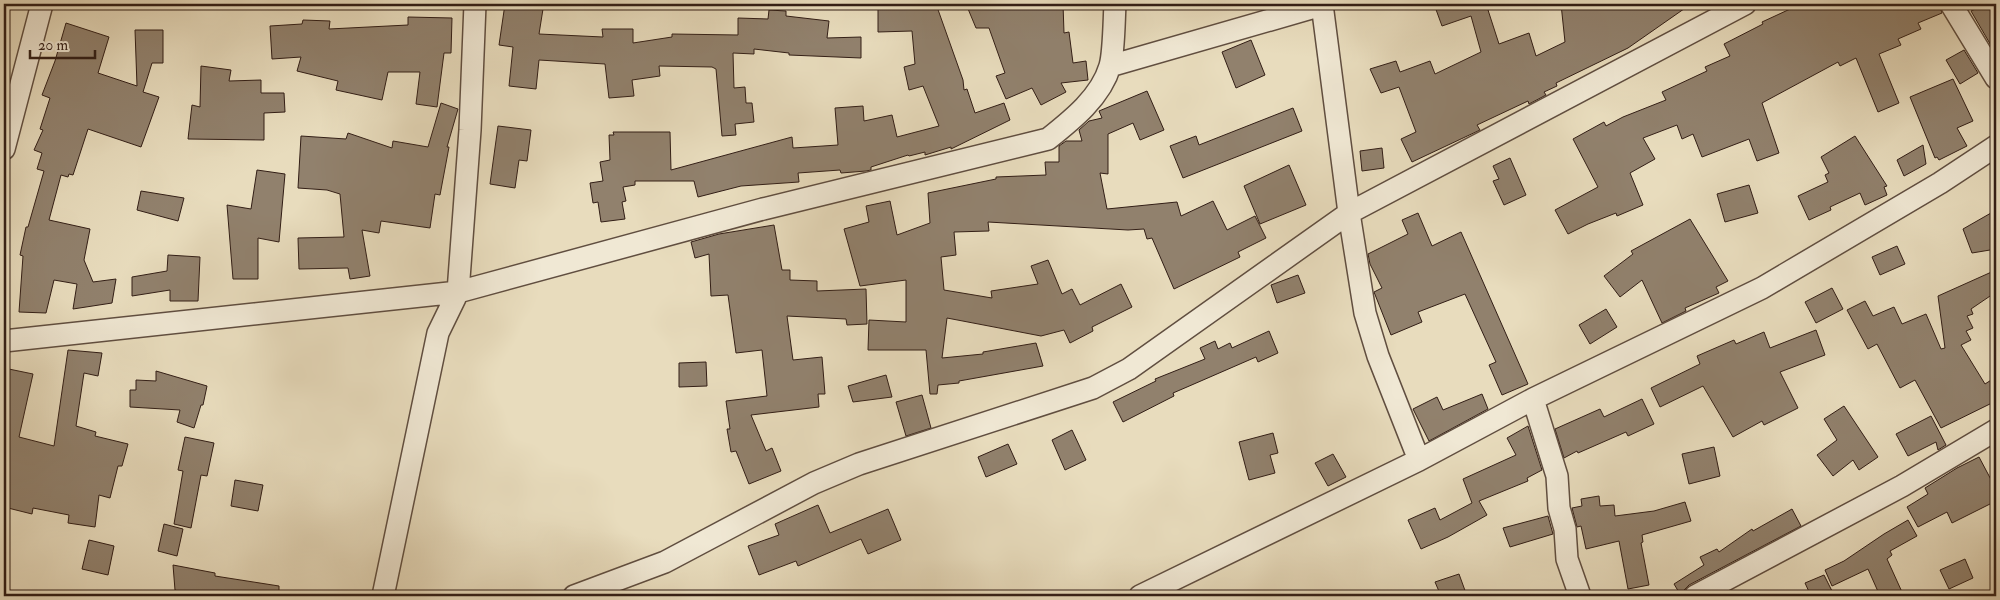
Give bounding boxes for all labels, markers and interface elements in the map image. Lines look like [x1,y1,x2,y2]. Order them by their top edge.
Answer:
scale bar [30,28,95,60]
text: 20 m [38,36,68,55]

